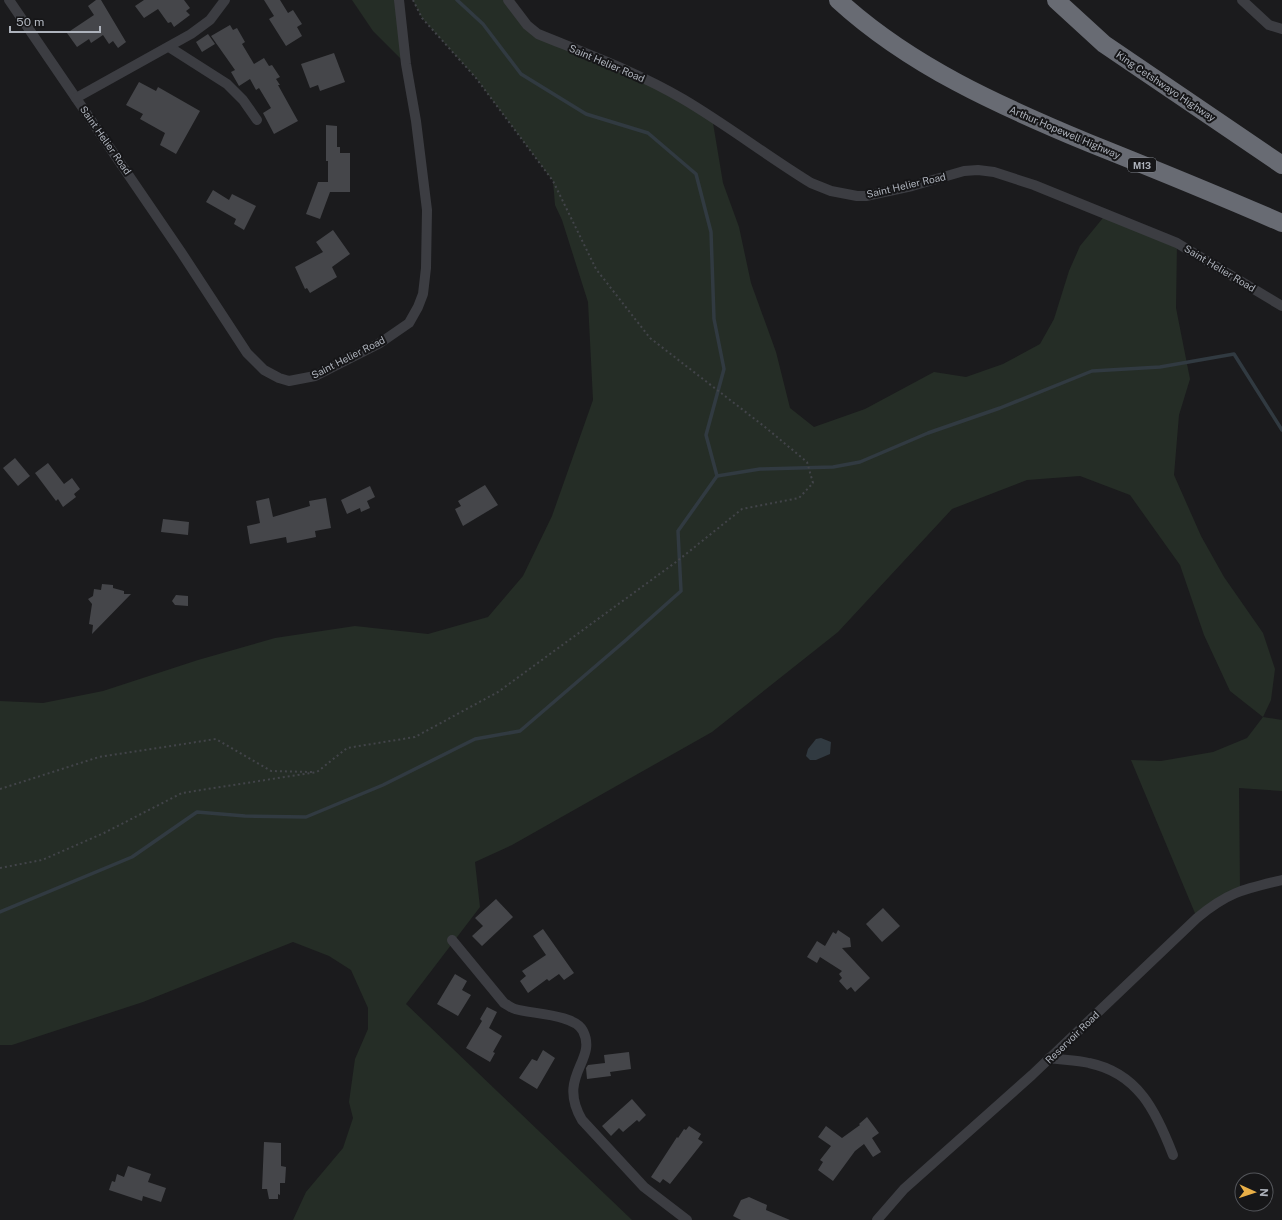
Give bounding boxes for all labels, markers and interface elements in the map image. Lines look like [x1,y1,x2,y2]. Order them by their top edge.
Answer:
scale bar [10,8,100,34]
text: 50 m [16,15,44,29]
street label: Saint Helier Road [567,42,647,84]
street label: King Cetshwayo Highway [1114,48,1218,124]
street label: Saint Helier Road [78,103,134,177]
street label: Arthur Hopewell Highway [1008,103,1123,161]
road number: M13 [1128,158,1156,172]
street label: Saint Helier Road [865,170,947,200]
street label: Saint Helier Road [1182,242,1258,294]
street label: Saint Helier Road [309,333,387,381]
street label: Reservoir Road [1043,1008,1101,1066]
north arrow [1234,1172,1274,1212]
text: N [1258,1188,1270,1197]

